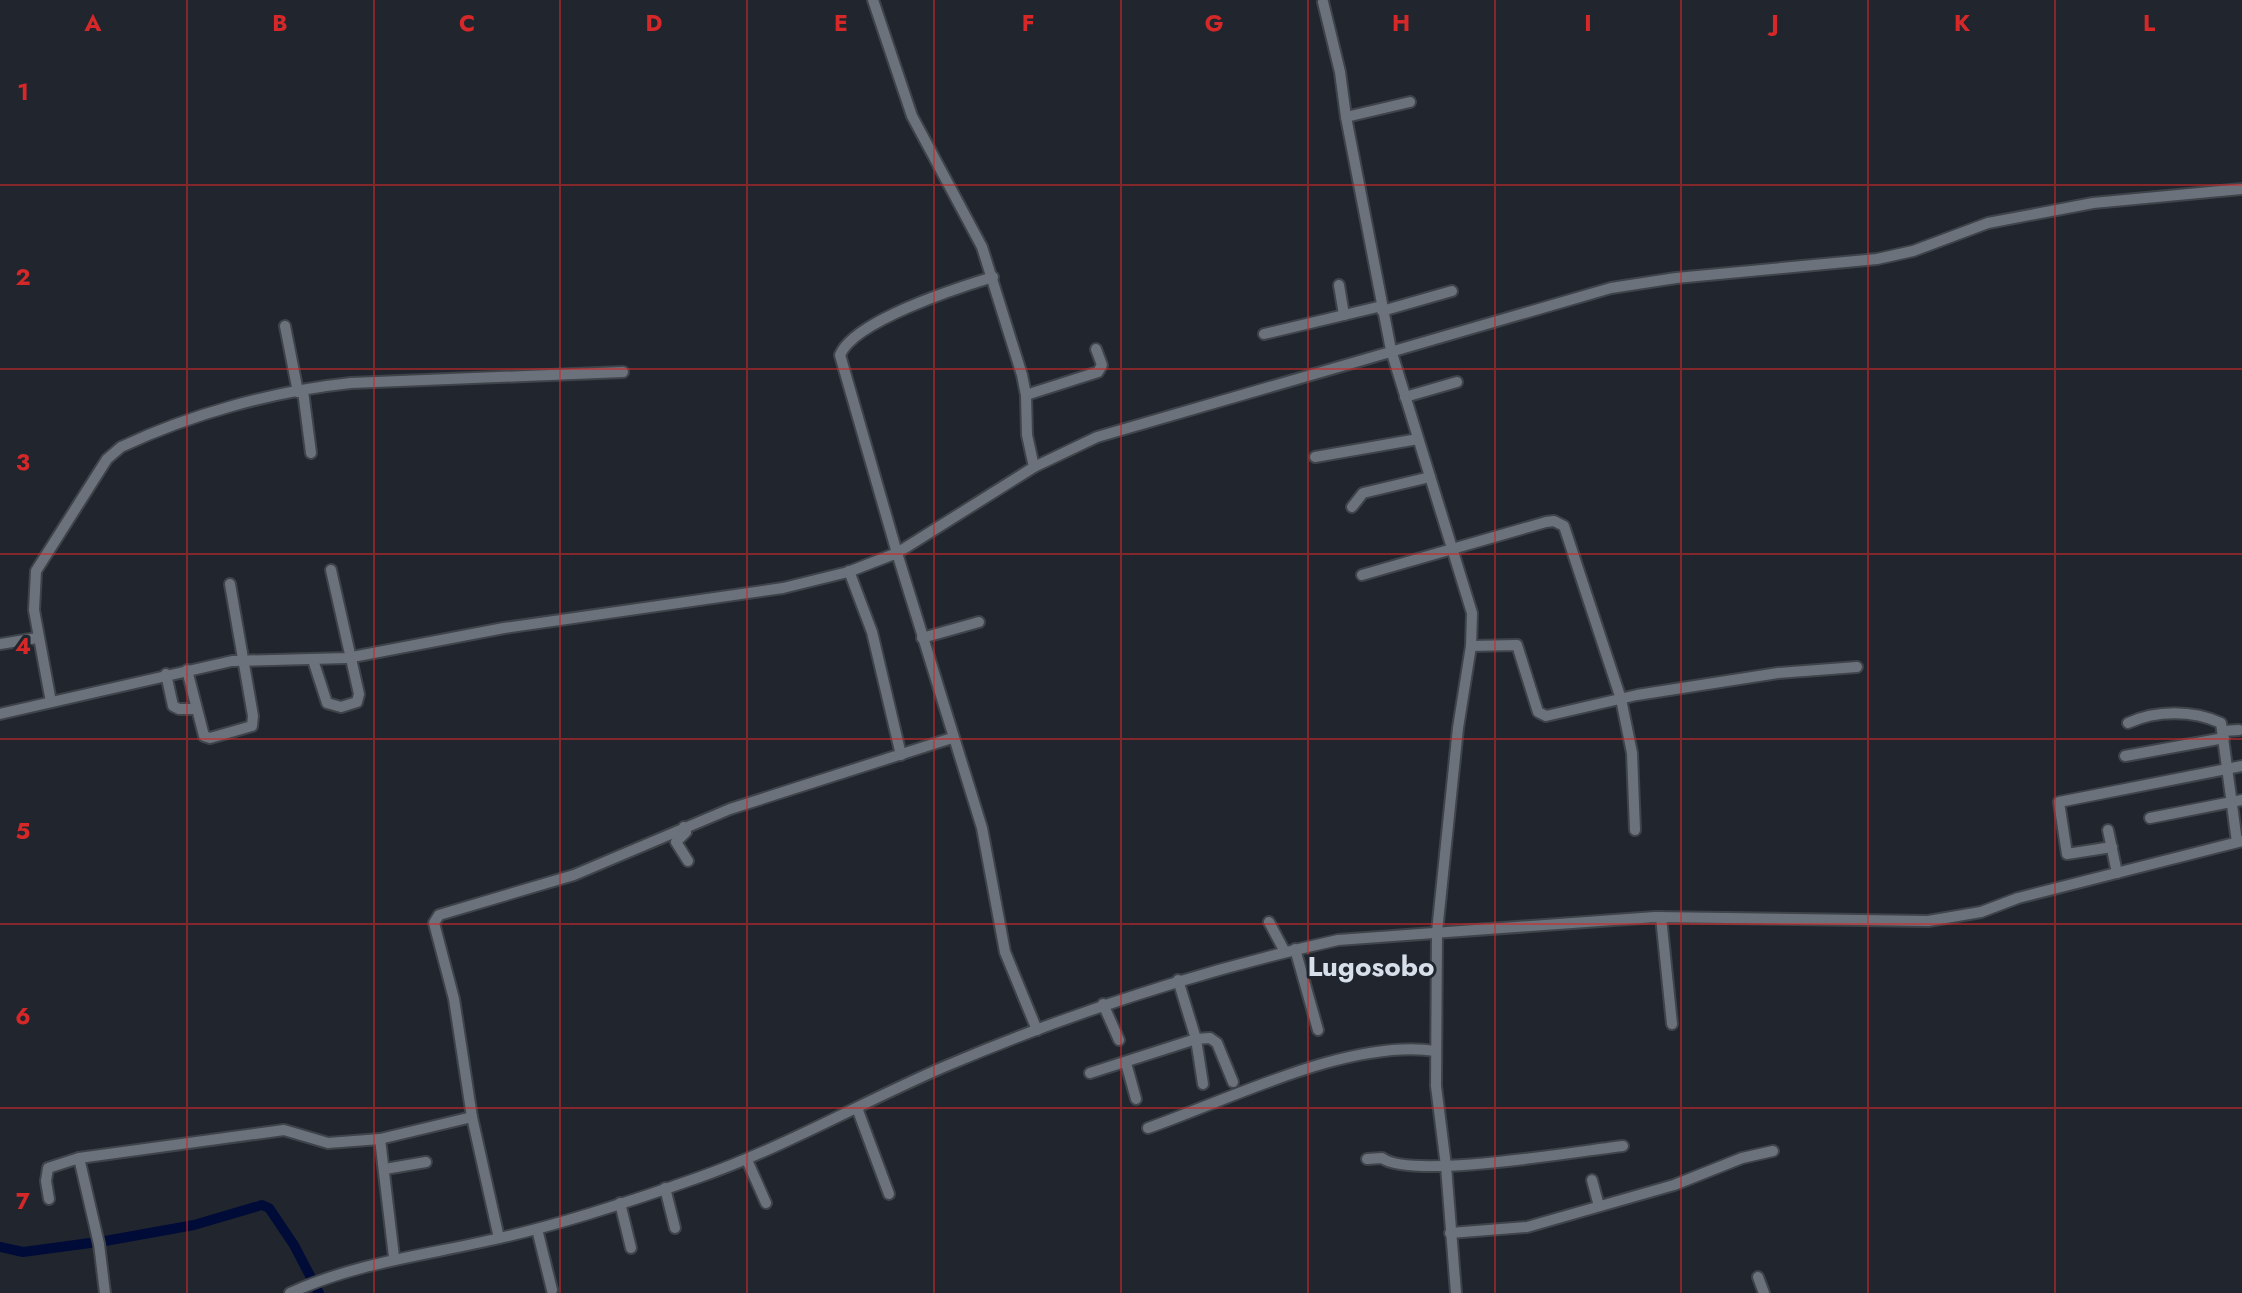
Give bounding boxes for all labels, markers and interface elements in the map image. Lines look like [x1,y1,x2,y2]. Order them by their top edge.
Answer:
text: A [84,6,102,40]
text: B [272,6,288,40]
text: C [459,6,475,40]
text: D [646,6,663,40]
text: E [834,6,848,40]
text: F [1022,6,1034,40]
text: G [1205,6,1223,40]
text: H [1392,6,1410,40]
text: I [1584,6,1592,40]
text: J [1767,6,1779,40]
text: K [1954,6,1971,40]
text: L [2143,6,2156,40]
text: 1 [17,75,29,109]
text: 2 [15,260,31,294]
text: 3 [16,445,30,479]
text: 4 [15,629,31,663]
text: 5 [16,814,30,848]
district label: Lugosobo [1307,946,1435,987]
text: 6 [15,999,31,1033]
text: 7 [16,1184,30,1218]

